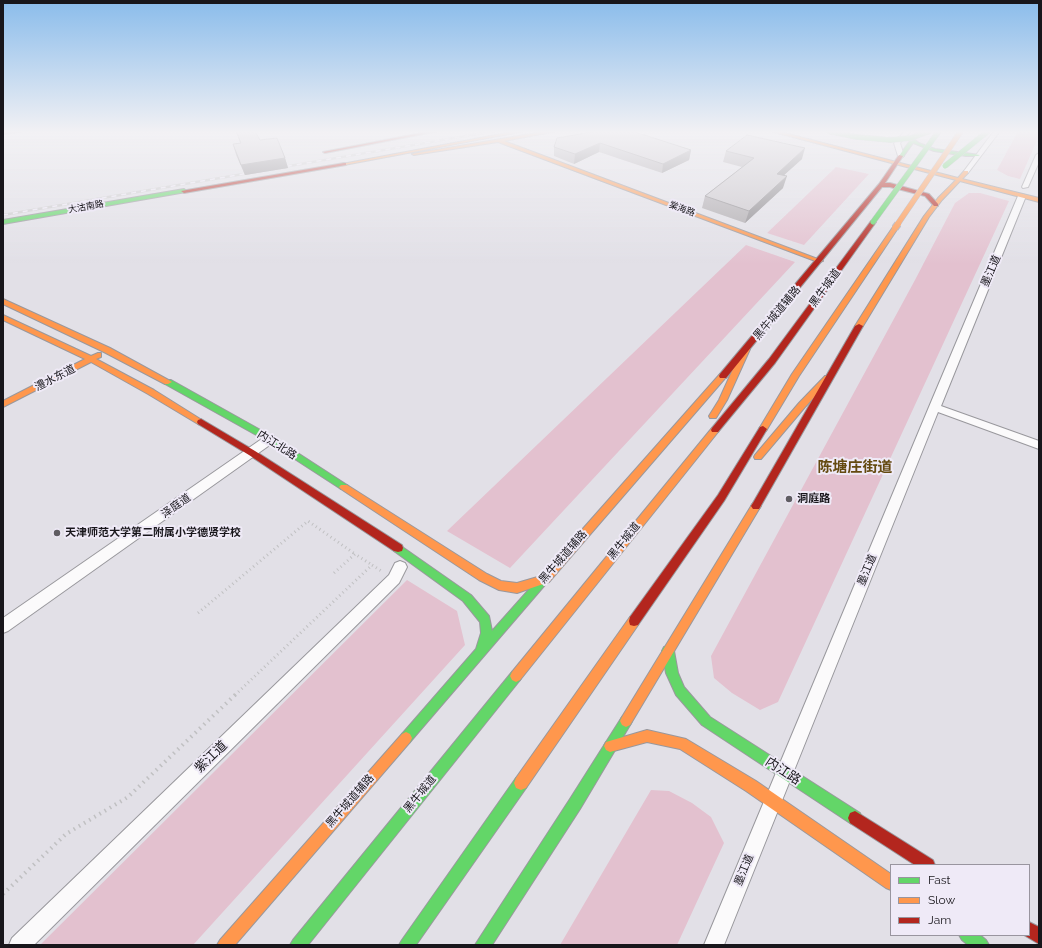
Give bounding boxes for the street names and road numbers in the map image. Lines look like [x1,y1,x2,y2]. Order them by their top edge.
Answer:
street label: 大沽南路 [67,199,105,215]
street label: 棠海路 [667,199,697,219]
street label: 墨江道 [978,253,1004,289]
street label: 黑牛城道 [807,266,843,310]
street label: 黑牛城道辅路 [751,283,803,343]
street label: 澧水东道 [32,362,78,394]
street label: 内江北路 [255,428,299,462]
street label: 泽庭道 [159,491,193,521]
street label: 黑牛城道 [605,520,643,562]
street label: 黑牛城道辅路 [536,528,590,586]
street label: 墨江道 [855,552,879,588]
street label: 紫江道 [192,738,230,776]
street label: 内江路 [762,754,804,788]
street label: 黑牛城道辅路 [323,772,377,830]
street label: 黑牛城道 [401,773,439,815]
street label: 墨江道 [732,852,756,888]

